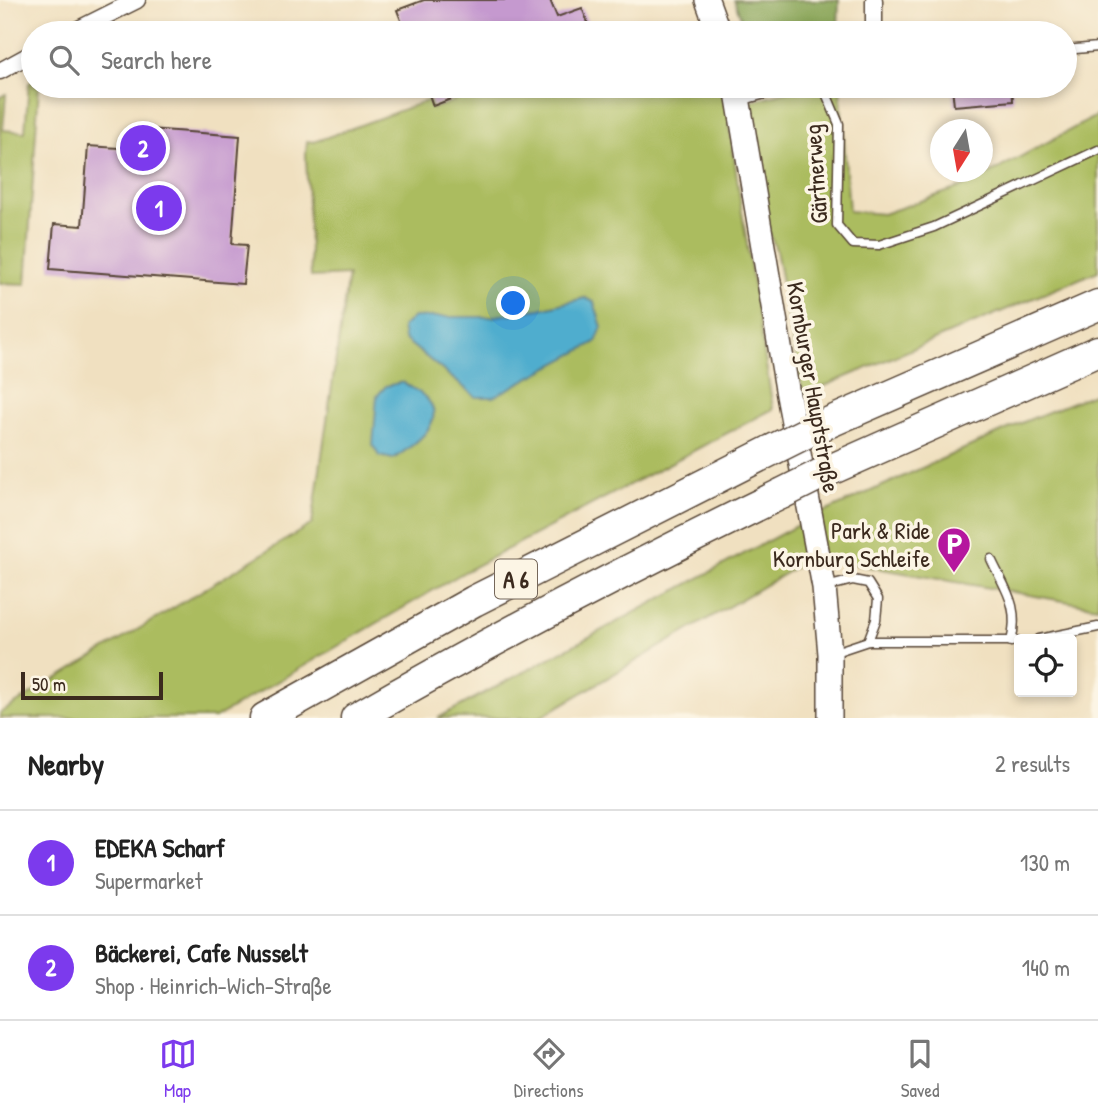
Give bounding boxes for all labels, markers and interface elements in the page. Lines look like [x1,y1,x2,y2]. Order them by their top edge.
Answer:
search box [21,21,1077,98]
icon: search [45,41,83,79]
text: Search here [101,42,212,77]
north arrow [930,119,993,182]
pin: 2 [120,122,166,174]
street label: Gärtnerweg [796,123,834,225]
pin: 1 [136,182,182,234]
street label: Kornburger Hauptstraße [780,279,848,495]
your location [496,286,530,320]
place label: Park & Ride Kornburg Schleife [773,514,930,574]
parking icon: Park & Ride Kornburg Schleife [935,525,973,574]
road number: A 6 [495,559,537,598]
map controls [1014,634,1077,697]
button: locate [1014,634,1077,697]
scale bar [21,669,163,701]
text: 50 m [32,671,66,697]
text: Nearby [28,744,104,784]
text: 2 results [995,748,1070,779]
text: EDEKA Scharf [95,830,225,865]
text: 1 [47,847,55,878]
text: 130 m [1020,847,1070,878]
text: Supermarket [95,865,203,896]
text: Bäckerei, Cafe Nusselt [95,935,308,970]
text: 2 [46,952,56,983]
text: 140 m [1022,952,1070,983]
text: Shop · Heinrich-Wich-Straße [95,970,332,1001]
tab: Map [159,1035,197,1103]
tab: Directions [514,1035,584,1103]
tab: Saved [901,1035,939,1103]

